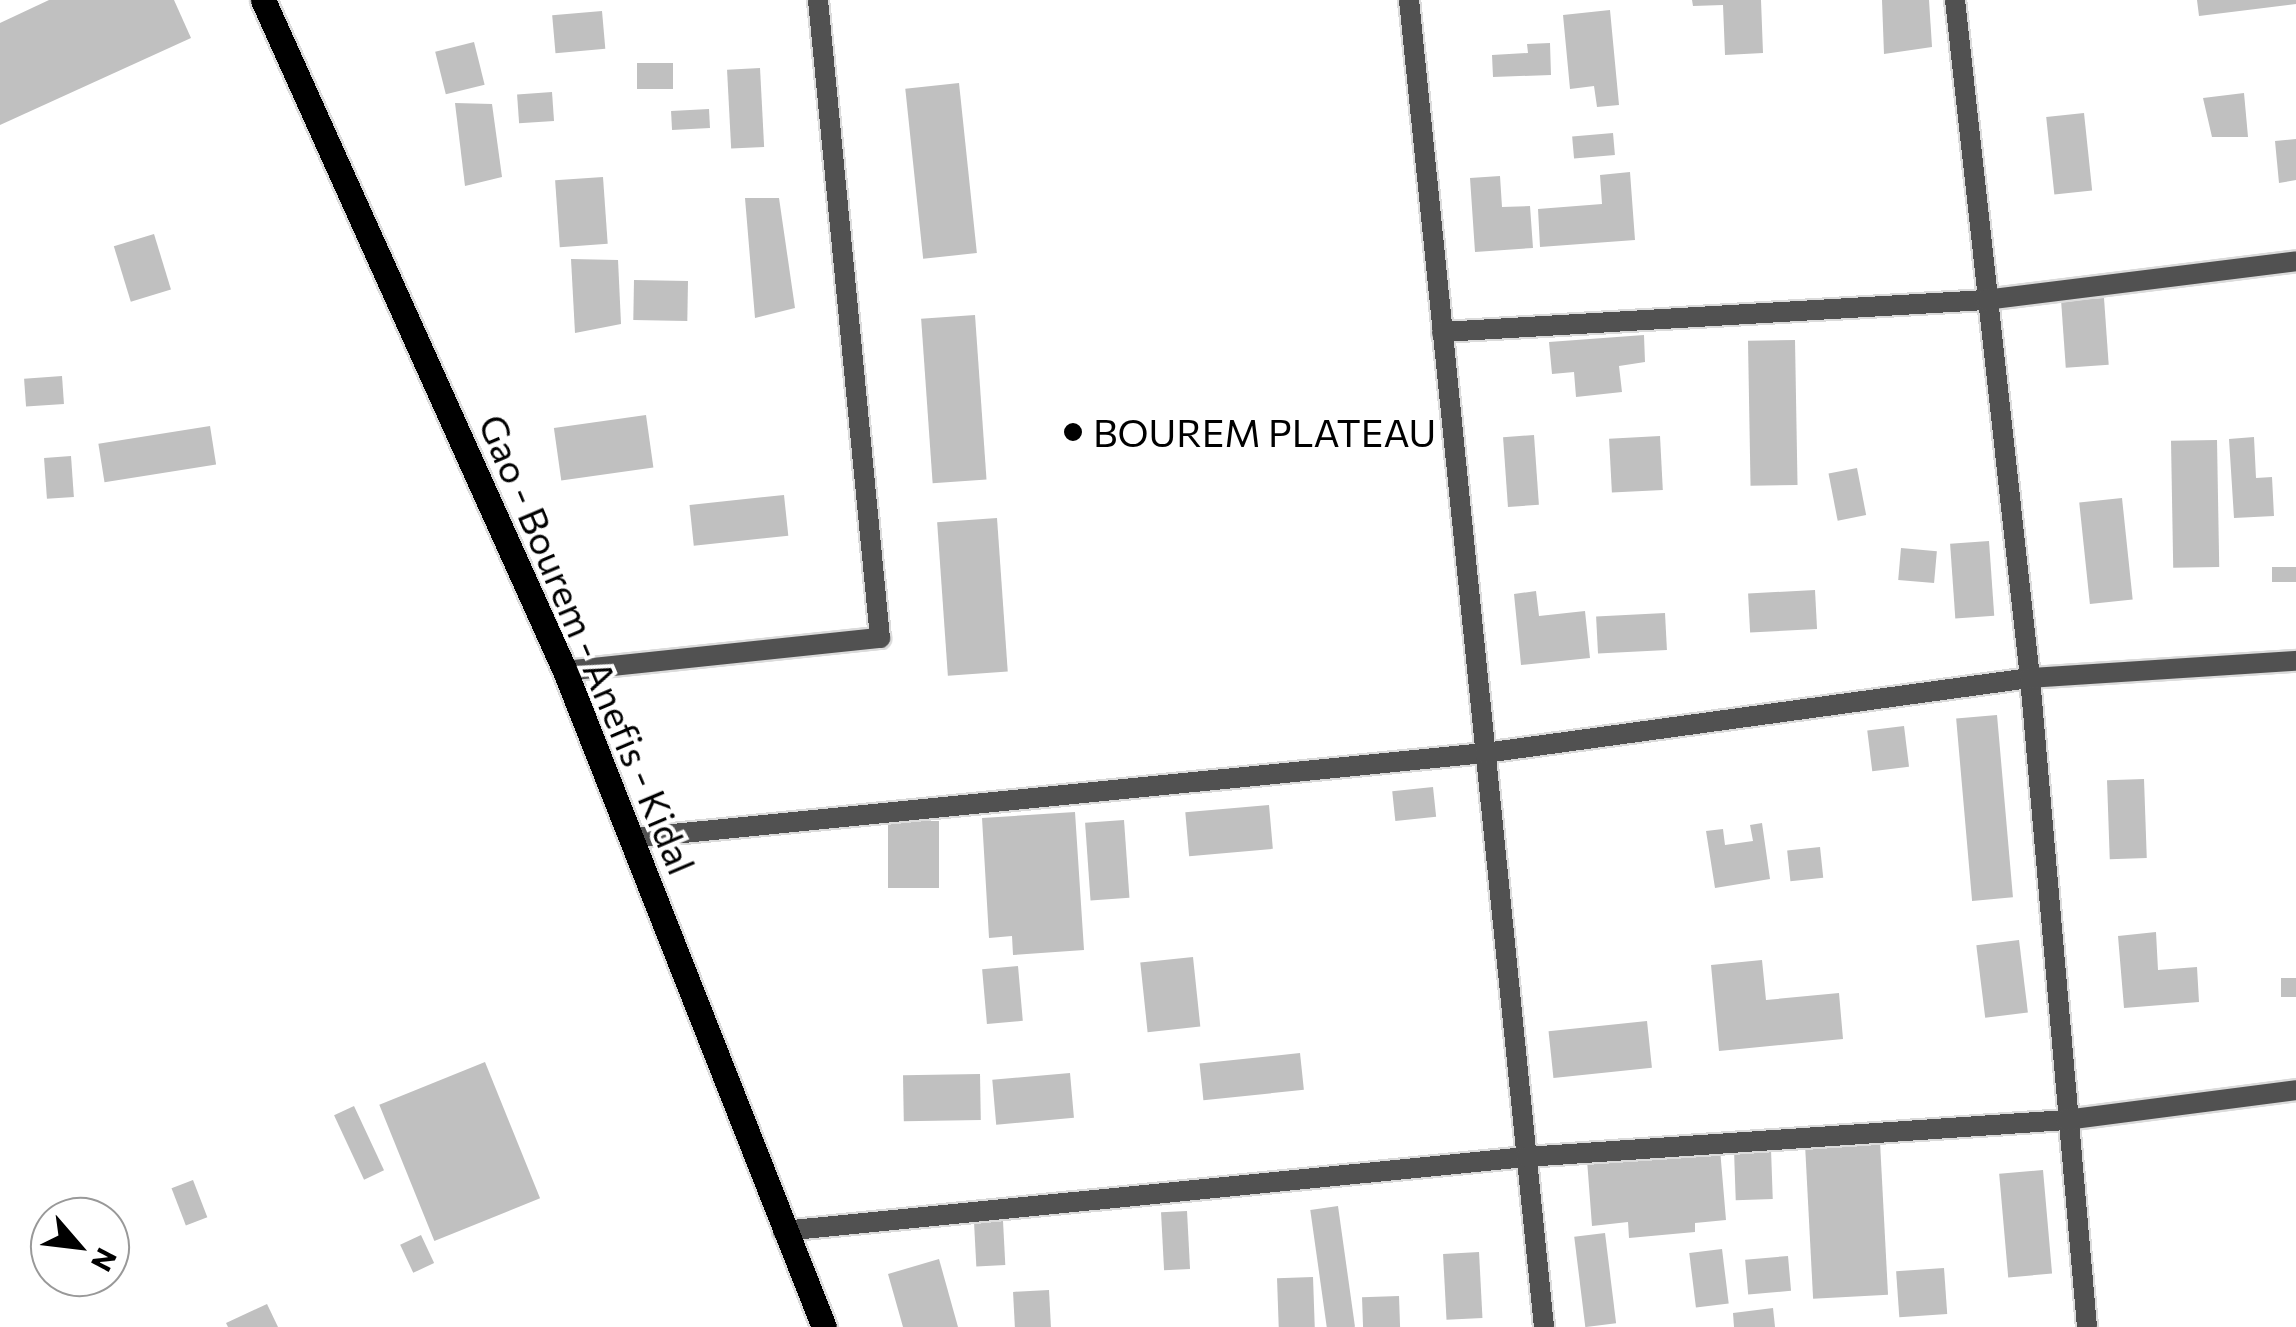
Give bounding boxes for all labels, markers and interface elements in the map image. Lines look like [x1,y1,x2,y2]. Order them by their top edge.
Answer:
street label: Gao - Bourem - Anefis - Kidal [470,407,706,881]
place label: BOUREM PLATEAU [1093,409,1436,455]
marker: BOUREM PLATEAU [1062,421,1084,443]
north arrow [30,1197,130,1297]
text: N [85,1243,125,1277]

